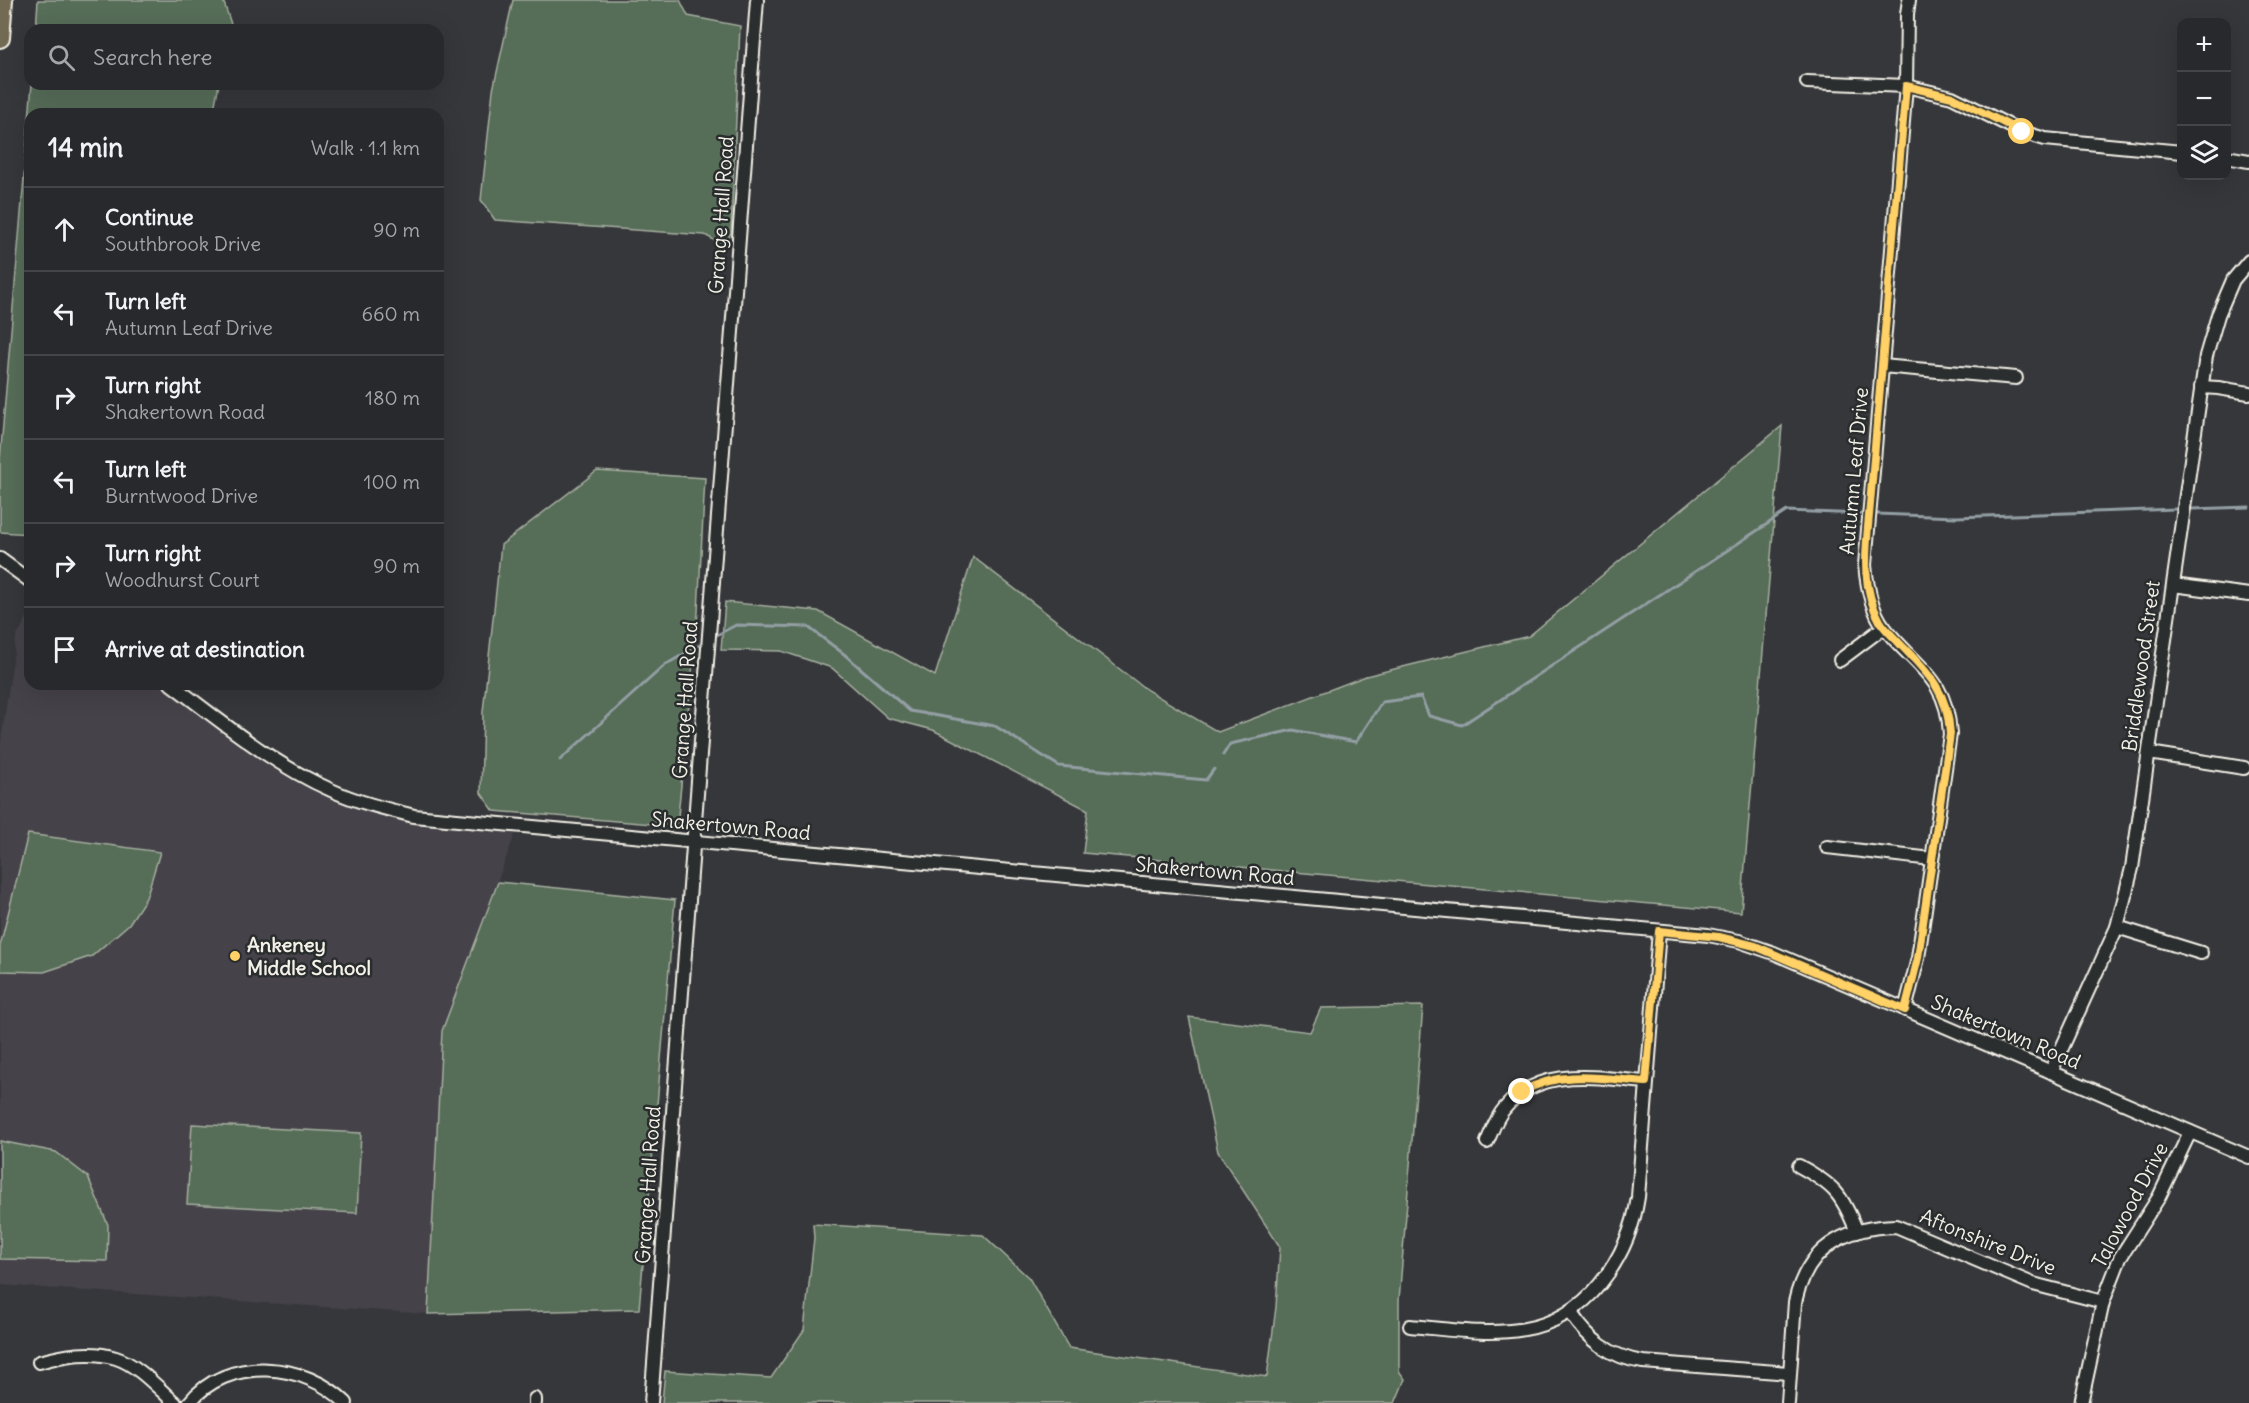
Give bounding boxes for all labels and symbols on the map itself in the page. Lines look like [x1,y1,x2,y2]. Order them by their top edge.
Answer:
route start [2008,118,2034,144]
street label: Grange Hall Road [703,135,739,295]
street label: Autumn Leaf Drive [1834,386,1873,556]
street label: Briddlewood Street [2116,578,2165,753]
street label: Grange Hall Road [667,620,703,780]
street label: Shakertown Road [650,806,812,845]
street label: Shakertown Road [1134,851,1296,890]
place label: Ankeney Middle School [247,932,371,980]
marker: Ankeney Middle School [228,949,242,963]
street label: Shakertown Road [1928,989,2085,1074]
route end [1508,1078,1534,1104]
street label: Grange Hall Road [630,1105,666,1265]
street label: Talowood Drive [2086,1138,2173,1272]
street label: Aftonshire Drive [1917,1203,2060,1280]

